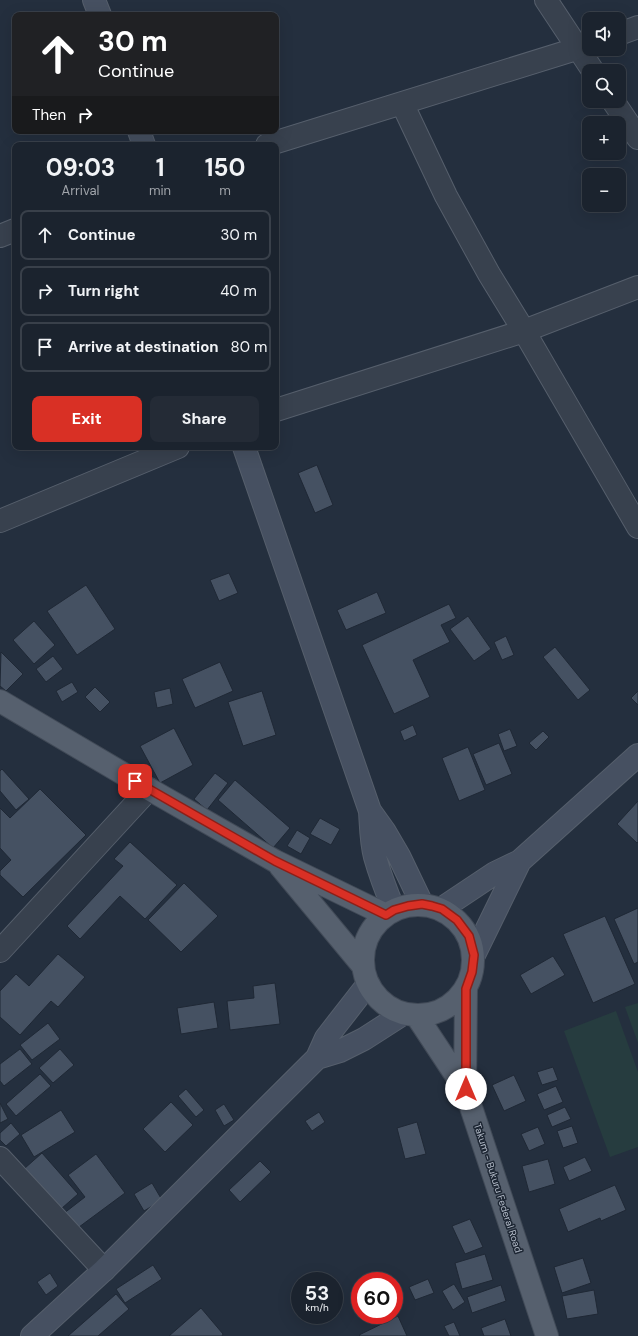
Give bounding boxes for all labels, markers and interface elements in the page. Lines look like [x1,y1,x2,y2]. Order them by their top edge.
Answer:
map controls [582,12,626,212]
button: sound [582,12,626,56]
text: 30 m [98,23,168,60]
icon: ahead [32,28,84,80]
text: Continue [98,59,174,83]
button: search [582,64,626,108]
icon: right [74,104,96,126]
text: Then [32,105,66,125]
button: + [582,116,626,160]
text: 09:03 [46,152,115,183]
text: 1 [156,152,164,183]
text: 150 [205,152,245,183]
button: − [582,168,626,212]
text: Arrival [62,182,99,199]
text: min [149,182,171,199]
text: m [219,182,231,199]
icon: ahead [34,224,56,246]
text: Continue [68,225,136,245]
text: 30 m [221,225,257,245]
icon: right [34,280,56,302]
text: Turn right [68,281,139,301]
text: 40 m [220,281,257,301]
icon: arrive [34,336,56,358]
text: Arrive at destination [68,337,219,357]
text: 80 m [231,337,267,357]
button: Exit [32,396,142,442]
button: Share [150,396,259,442]
pin [118,764,152,798]
icon: arrive [124,770,146,792]
position arrow [445,1068,487,1110]
street label: Takum - Bukuru Federal Road [471,1122,525,1254]
speed limit sign: 60 [351,1272,403,1324]
text: 53 [305,1280,329,1306]
text: km/h [305,1301,329,1314]

